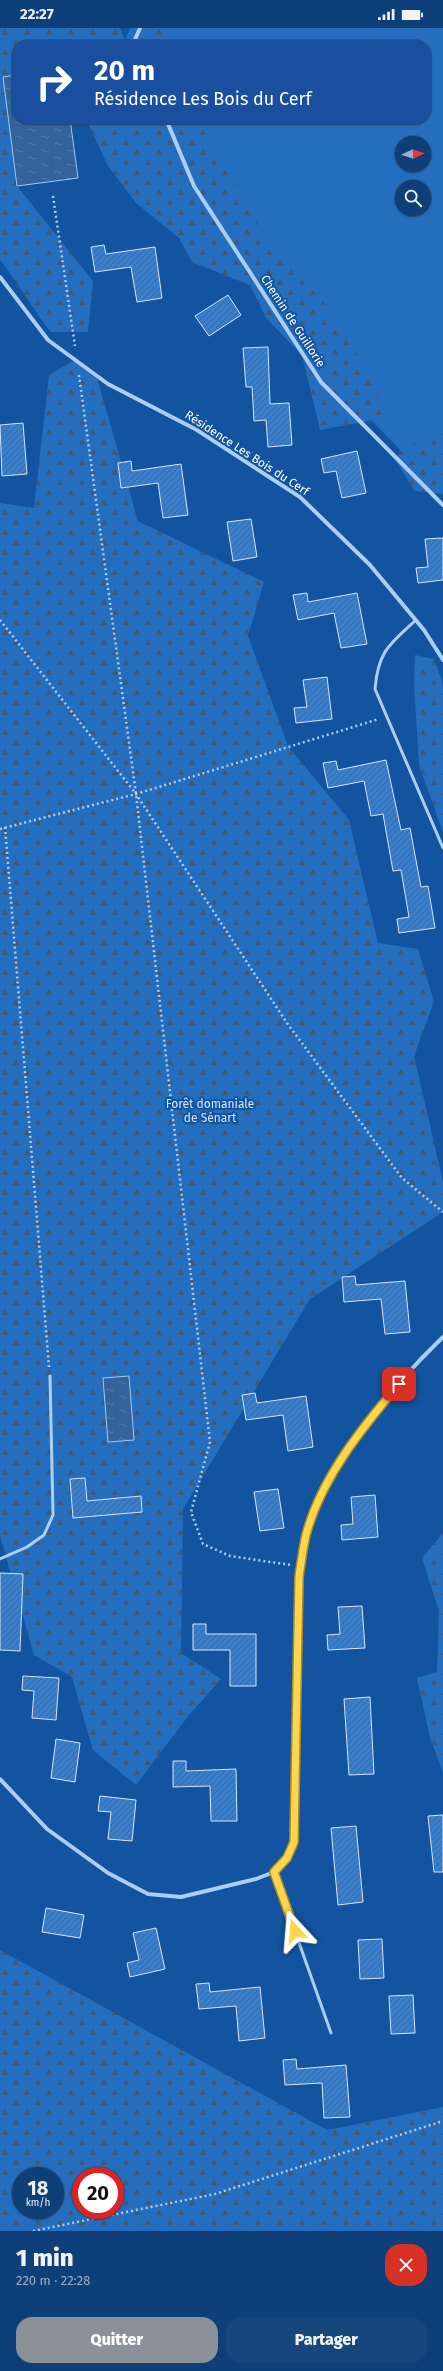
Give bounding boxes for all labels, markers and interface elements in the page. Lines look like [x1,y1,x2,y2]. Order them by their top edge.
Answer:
text: 22:27 [20,5,54,23]
text: 20 m [94,54,155,87]
icon: right [28,56,80,108]
text: Résidence Les Bois du Cerf [94,88,312,110]
north arrow [395,136,431,172]
map controls [395,136,431,216]
button: search [395,180,431,216]
street label: Chemin de Guillorie [258,272,328,370]
street label: Résidence Les Bois du Cerf [182,408,312,499]
park label: Forêt domaniale de Sénart [166,1097,254,1125]
pin [382,1367,416,1401]
icon: arrive [388,1373,410,1395]
position arrow [274,1910,316,1952]
speed limit sign: 20 [72,2167,124,2219]
text: 18 [28,2176,48,2200]
text: km/h [26,2197,50,2209]
text: 1 min [16,2244,74,2272]
button: close [385,2244,427,2286]
text: 220 m · 22:28 [16,2273,90,2288]
button: Quitter [16,2317,218,2363]
button: Partager [226,2317,427,2363]

